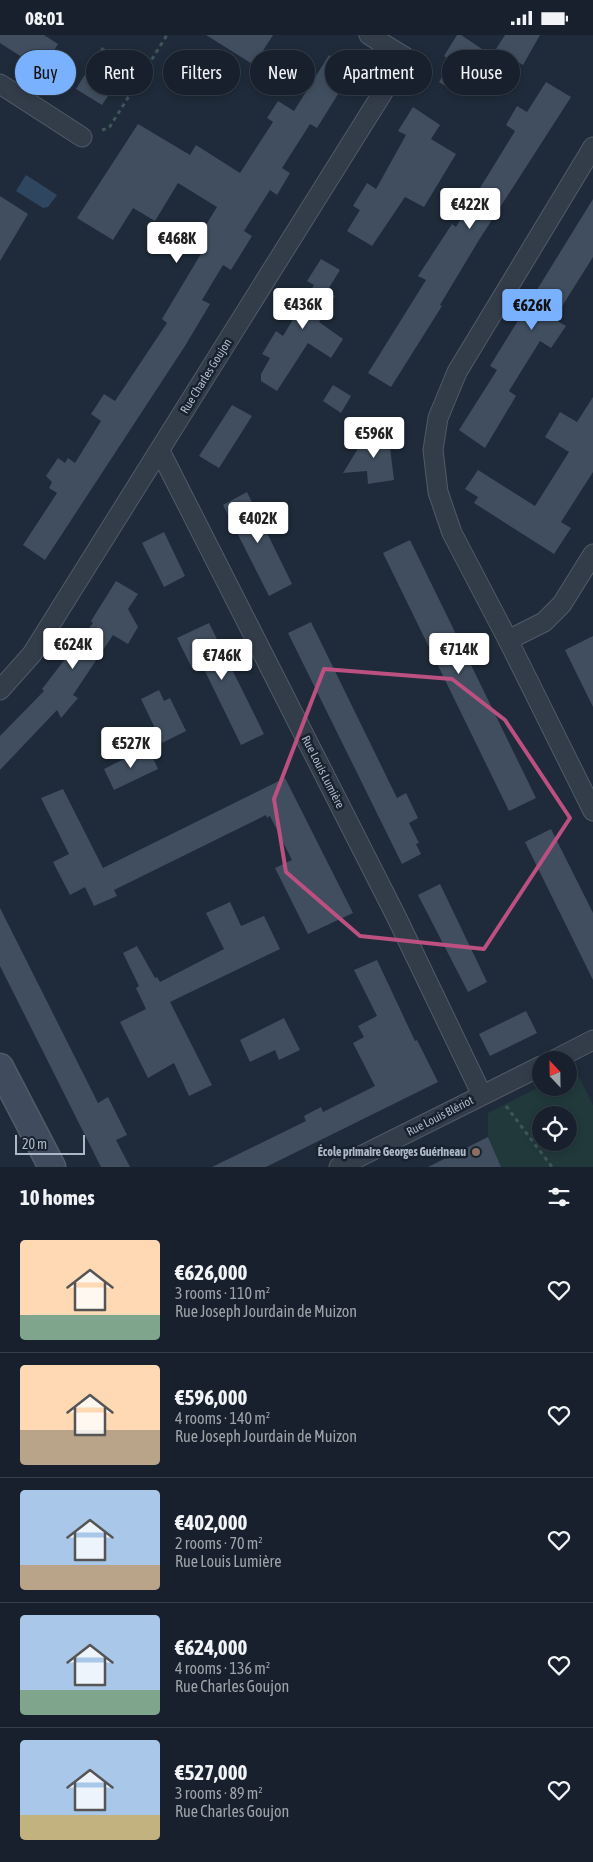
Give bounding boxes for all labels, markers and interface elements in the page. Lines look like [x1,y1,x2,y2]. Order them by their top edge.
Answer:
text: 08:01 [25,7,64,29]
chip: Buy [15,50,76,95]
chip: Rent [86,50,153,95]
chip: Filters [163,50,240,95]
chip: New [250,50,315,95]
chip: Apartment [325,50,432,95]
chip: House [442,50,520,95]
pin: €422K [435,187,505,230]
text: €422K [451,195,489,213]
pin: €468K [142,221,212,264]
text: €468K [158,229,196,247]
pin: €436K [268,287,338,330]
pin: €626K [497,289,567,331]
text: €436K [284,295,322,313]
text: €626K [513,296,551,314]
street label: Rue Charles Goujon [177,336,235,416]
pin: €596K [339,417,409,459]
text: €596K [355,424,393,442]
pin: €402K [223,501,293,544]
text: €402K [239,509,277,527]
pin: €624K [38,627,108,670]
pin: €714K [424,633,494,675]
text: €624K [54,635,92,653]
pin: €746K [187,639,257,681]
text: €714K [440,640,478,658]
text: €746K [203,646,241,664]
pin: €527K [96,727,166,769]
street label: Rue Louis Lumière [299,733,347,811]
text: €527K [112,734,150,752]
north arrow [532,1051,578,1096]
map controls [532,1051,577,1151]
street label: Rue Louis Blériot [404,1093,476,1139]
button: locate [532,1106,577,1151]
scale bar [15,1132,85,1155]
text: 20 m [22,1136,47,1152]
place label: École primaire Georges Guérineau [318,1144,466,1159]
marker: École primaire Georges Guérineau [470,1146,482,1158]
icon: filters [545,1183,573,1211]
text: 10 homes [20,1185,95,1209]
icon: home [60,1260,120,1320]
text: €626,000 [175,1260,247,1284]
icon: heart [545,1276,573,1304]
text: 3 rooms · 110 m² [175,1284,270,1302]
text: Rue Joseph Jourdain de Muizon [175,1302,357,1320]
icon: home [60,1385,120,1445]
text: €596,000 [175,1385,247,1409]
icon: heart [545,1401,573,1429]
text: 4 rooms · 140 m² [175,1409,270,1427]
text: Rue Joseph Jourdain de Muizon [175,1427,357,1445]
icon: home [60,1510,120,1570]
text: €402,000 [175,1510,247,1534]
icon: heart [545,1526,573,1554]
text: 2 rooms · 70 m² [175,1534,263,1552]
text: Rue Louis Lumière [175,1552,282,1570]
icon: home [60,1635,120,1695]
text: €624,000 [175,1635,247,1659]
icon: heart [545,1651,573,1679]
text: 4 rooms · 136 m² [175,1659,270,1677]
text: Rue Charles Goujon [175,1677,289,1695]
icon: home [60,1760,120,1820]
text: €527,000 [175,1760,247,1784]
icon: heart [545,1776,573,1804]
text: 3 rooms · 89 m² [175,1784,263,1802]
text: Rue Charles Goujon [175,1802,289,1820]

